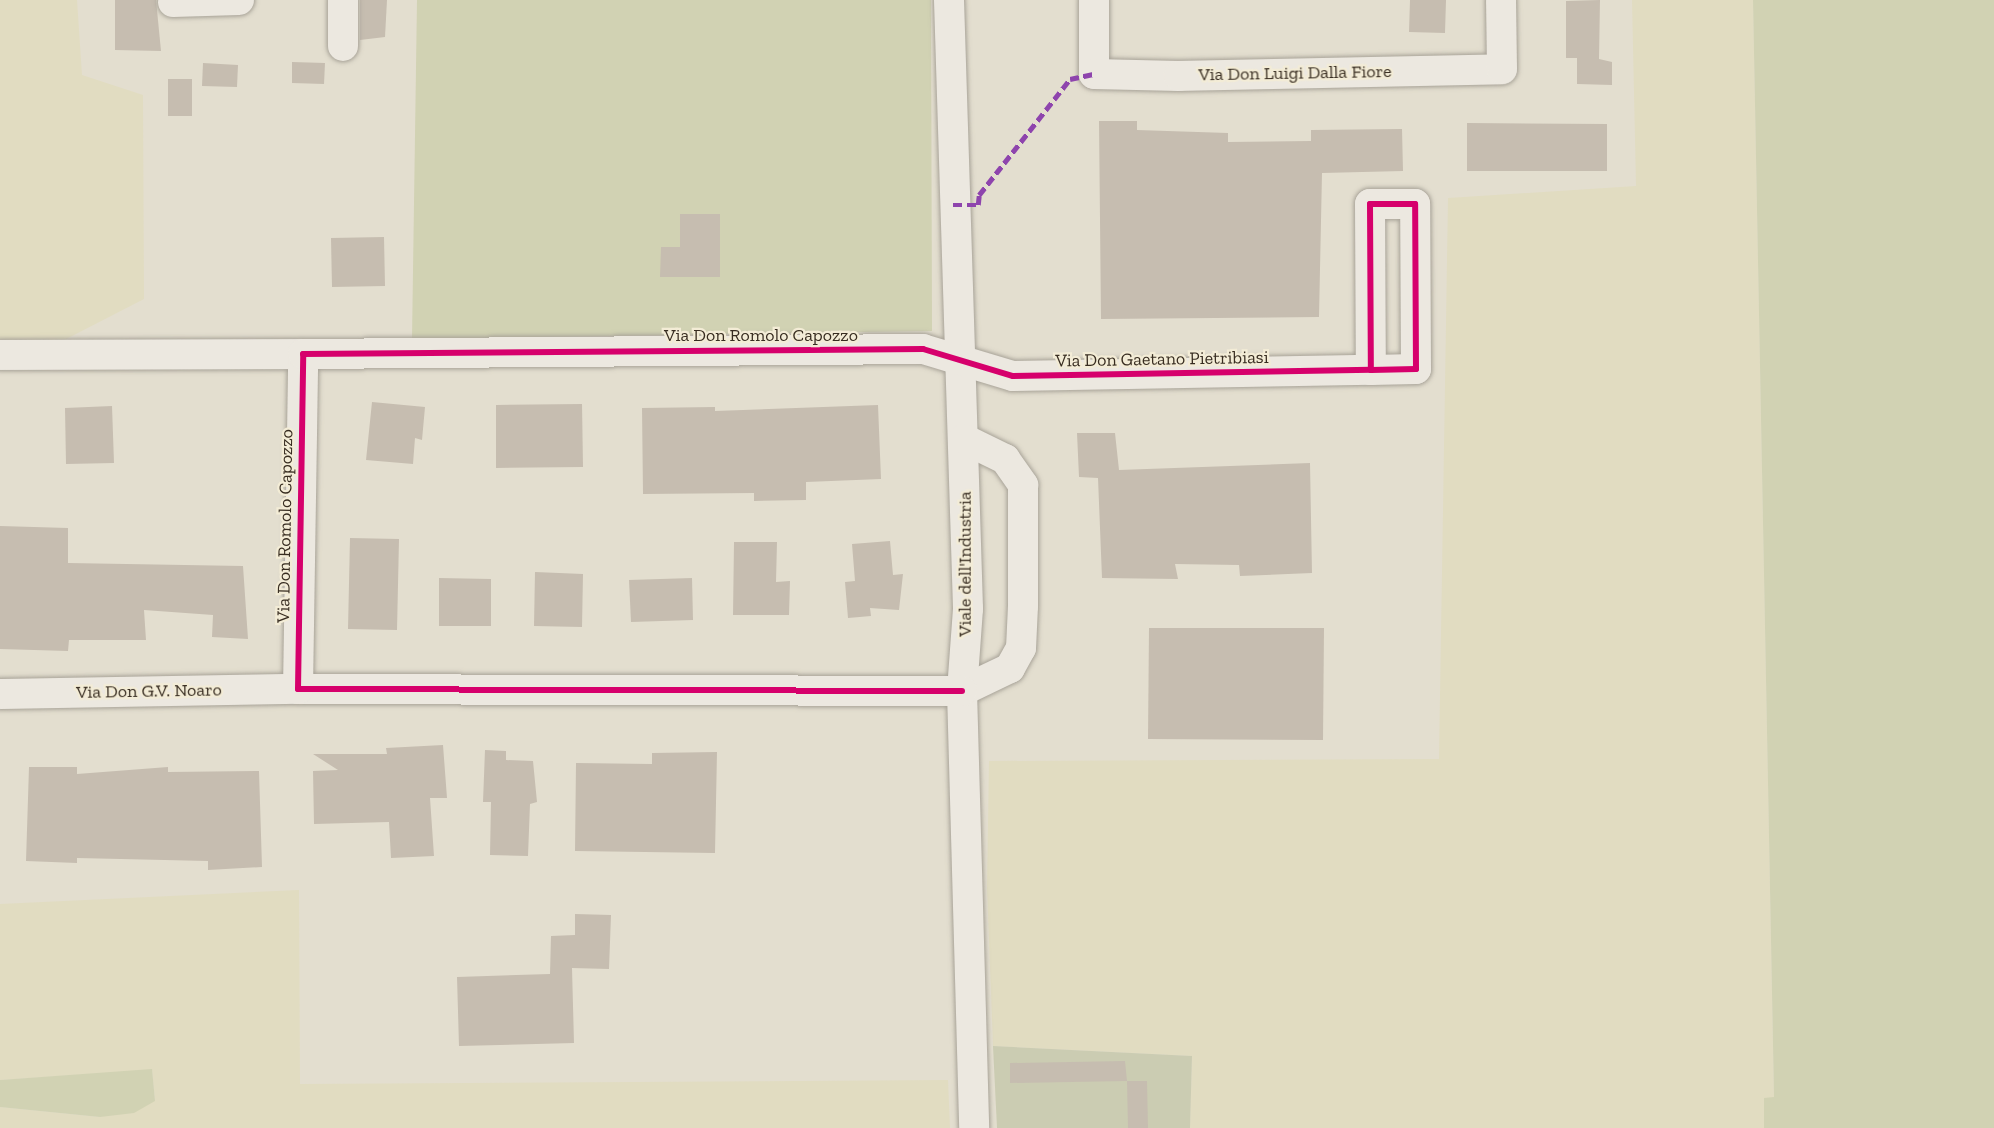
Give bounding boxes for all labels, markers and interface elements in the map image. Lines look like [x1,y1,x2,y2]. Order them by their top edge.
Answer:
street label: Via Don Luigi Dalla Fiore [1198,61,1392,85]
street label: Via Don Romolo Capozzo [664,324,858,346]
street label: Via Don Gaetano Pietribiasi [1055,346,1269,372]
street label: Via Don Romolo Capozzo [273,429,297,623]
street label: Viale dell'Industria [954,491,976,637]
street label: Via Don G.V. Noaro [76,679,222,703]

